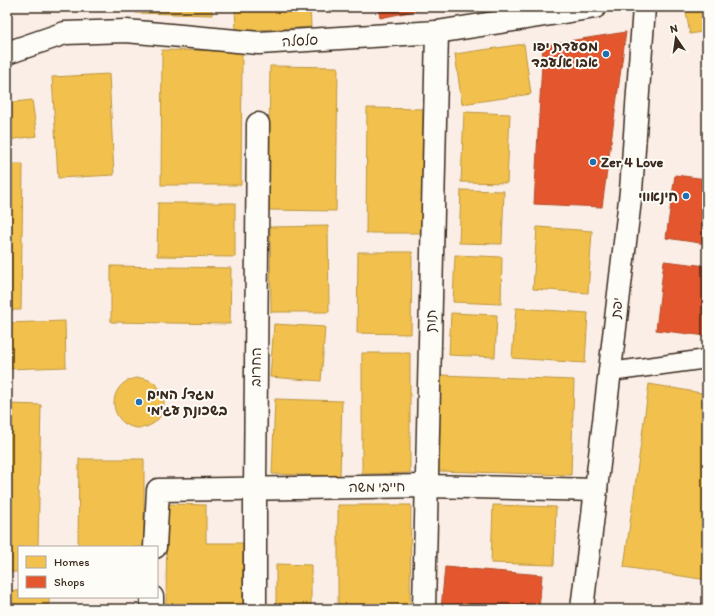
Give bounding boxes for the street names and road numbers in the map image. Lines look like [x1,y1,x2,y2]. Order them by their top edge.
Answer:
street label: סלסלה [281,32,319,50]
street label: יפת [607,297,627,320]
street label: תות [422,309,440,333]
street label: החרוב [247,347,265,387]
street label: חייבי משה [349,478,405,496]

